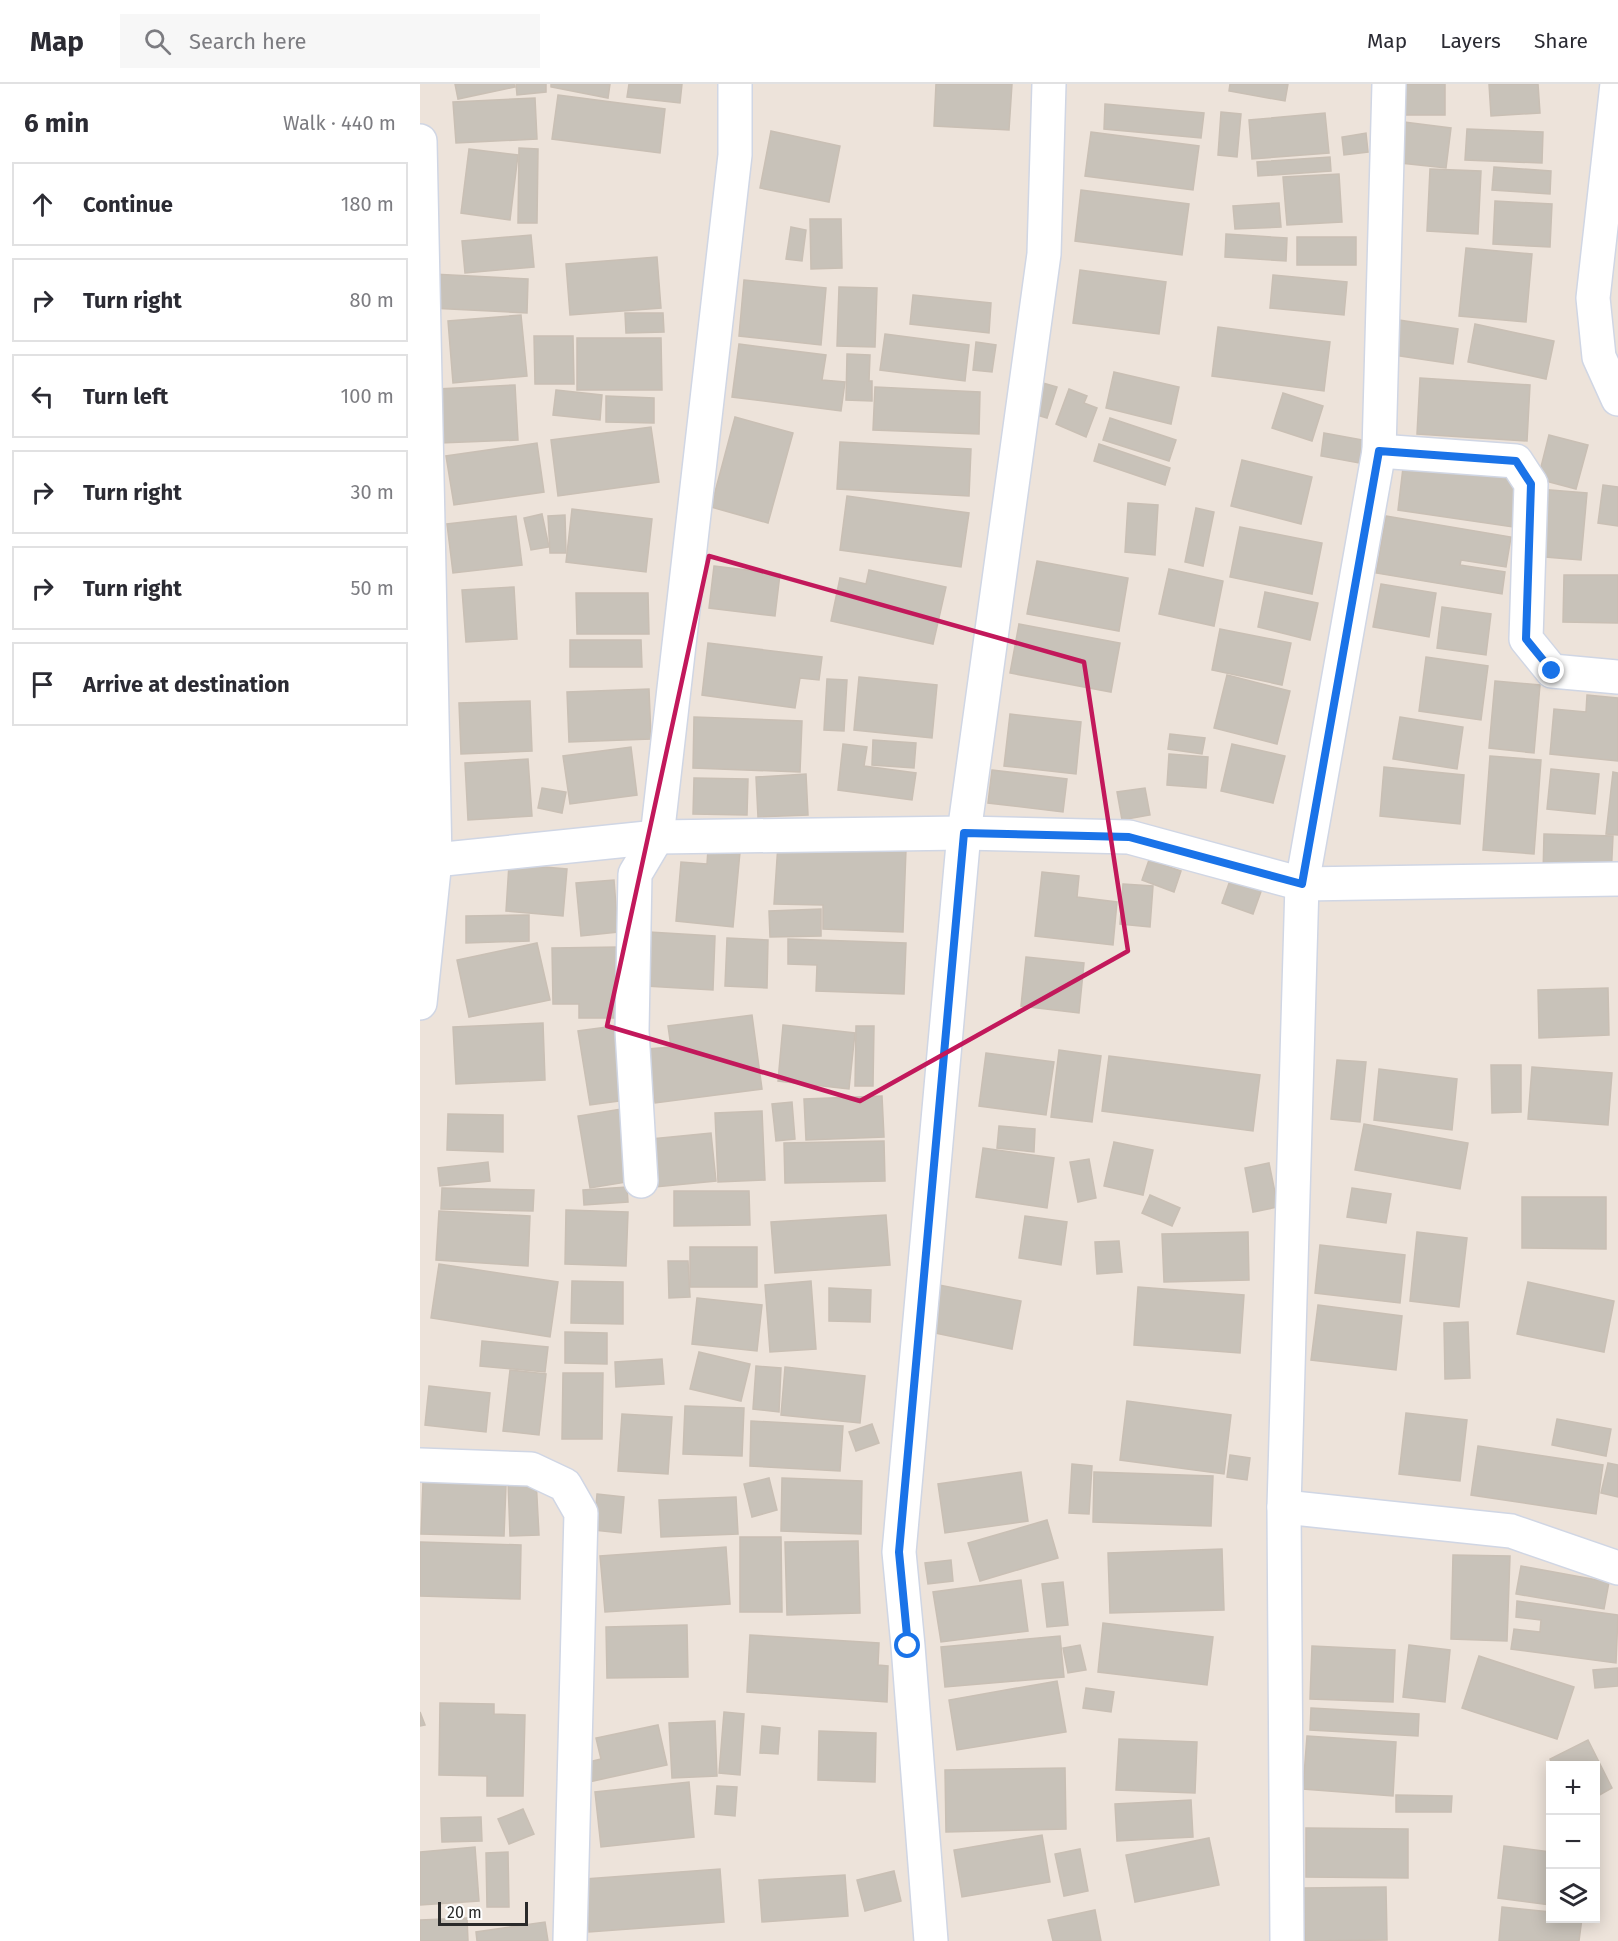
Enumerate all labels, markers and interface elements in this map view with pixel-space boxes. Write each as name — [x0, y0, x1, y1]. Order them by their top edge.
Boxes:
search box — [120, 14, 540, 68]
text: Map — [30, 25, 84, 58]
icon: search — [141, 25, 174, 58]
text: Search here — [189, 28, 307, 55]
text: Map — [1367, 28, 1407, 54]
text: Layers — [1440, 28, 1501, 54]
text: Share — [1534, 28, 1588, 54]
text: 6 min — [24, 108, 89, 139]
text: Walk · 440 m — [283, 111, 396, 135]
icon: ahead — [26, 188, 59, 221]
text: Continue — [83, 191, 173, 218]
text: 180 m — [341, 192, 394, 216]
icon: right — [26, 284, 59, 317]
text: Turn right — [83, 287, 182, 314]
text: 80 m — [349, 288, 394, 312]
icon: left — [26, 380, 59, 413]
text: Turn left — [83, 383, 168, 410]
text: 100 m — [341, 384, 394, 408]
icon: right — [26, 476, 59, 509]
text: Turn right — [83, 479, 182, 506]
text: 30 m — [350, 480, 394, 504]
icon: right — [26, 572, 59, 605]
text: Turn right — [83, 575, 182, 602]
text: 50 m — [350, 576, 394, 600]
route end — [1538, 657, 1564, 683]
icon: arrive — [26, 668, 59, 701]
text: Arrive at destination — [83, 671, 290, 698]
route start — [894, 1632, 920, 1658]
map controls — [1546, 1761, 1600, 1923]
button: + — [1546, 1761, 1600, 1815]
button: − — [1546, 1815, 1600, 1869]
button: layers — [1546, 1869, 1600, 1923]
scale bar — [438, 1899, 528, 1926]
text: 20 m — [447, 1903, 482, 1922]

